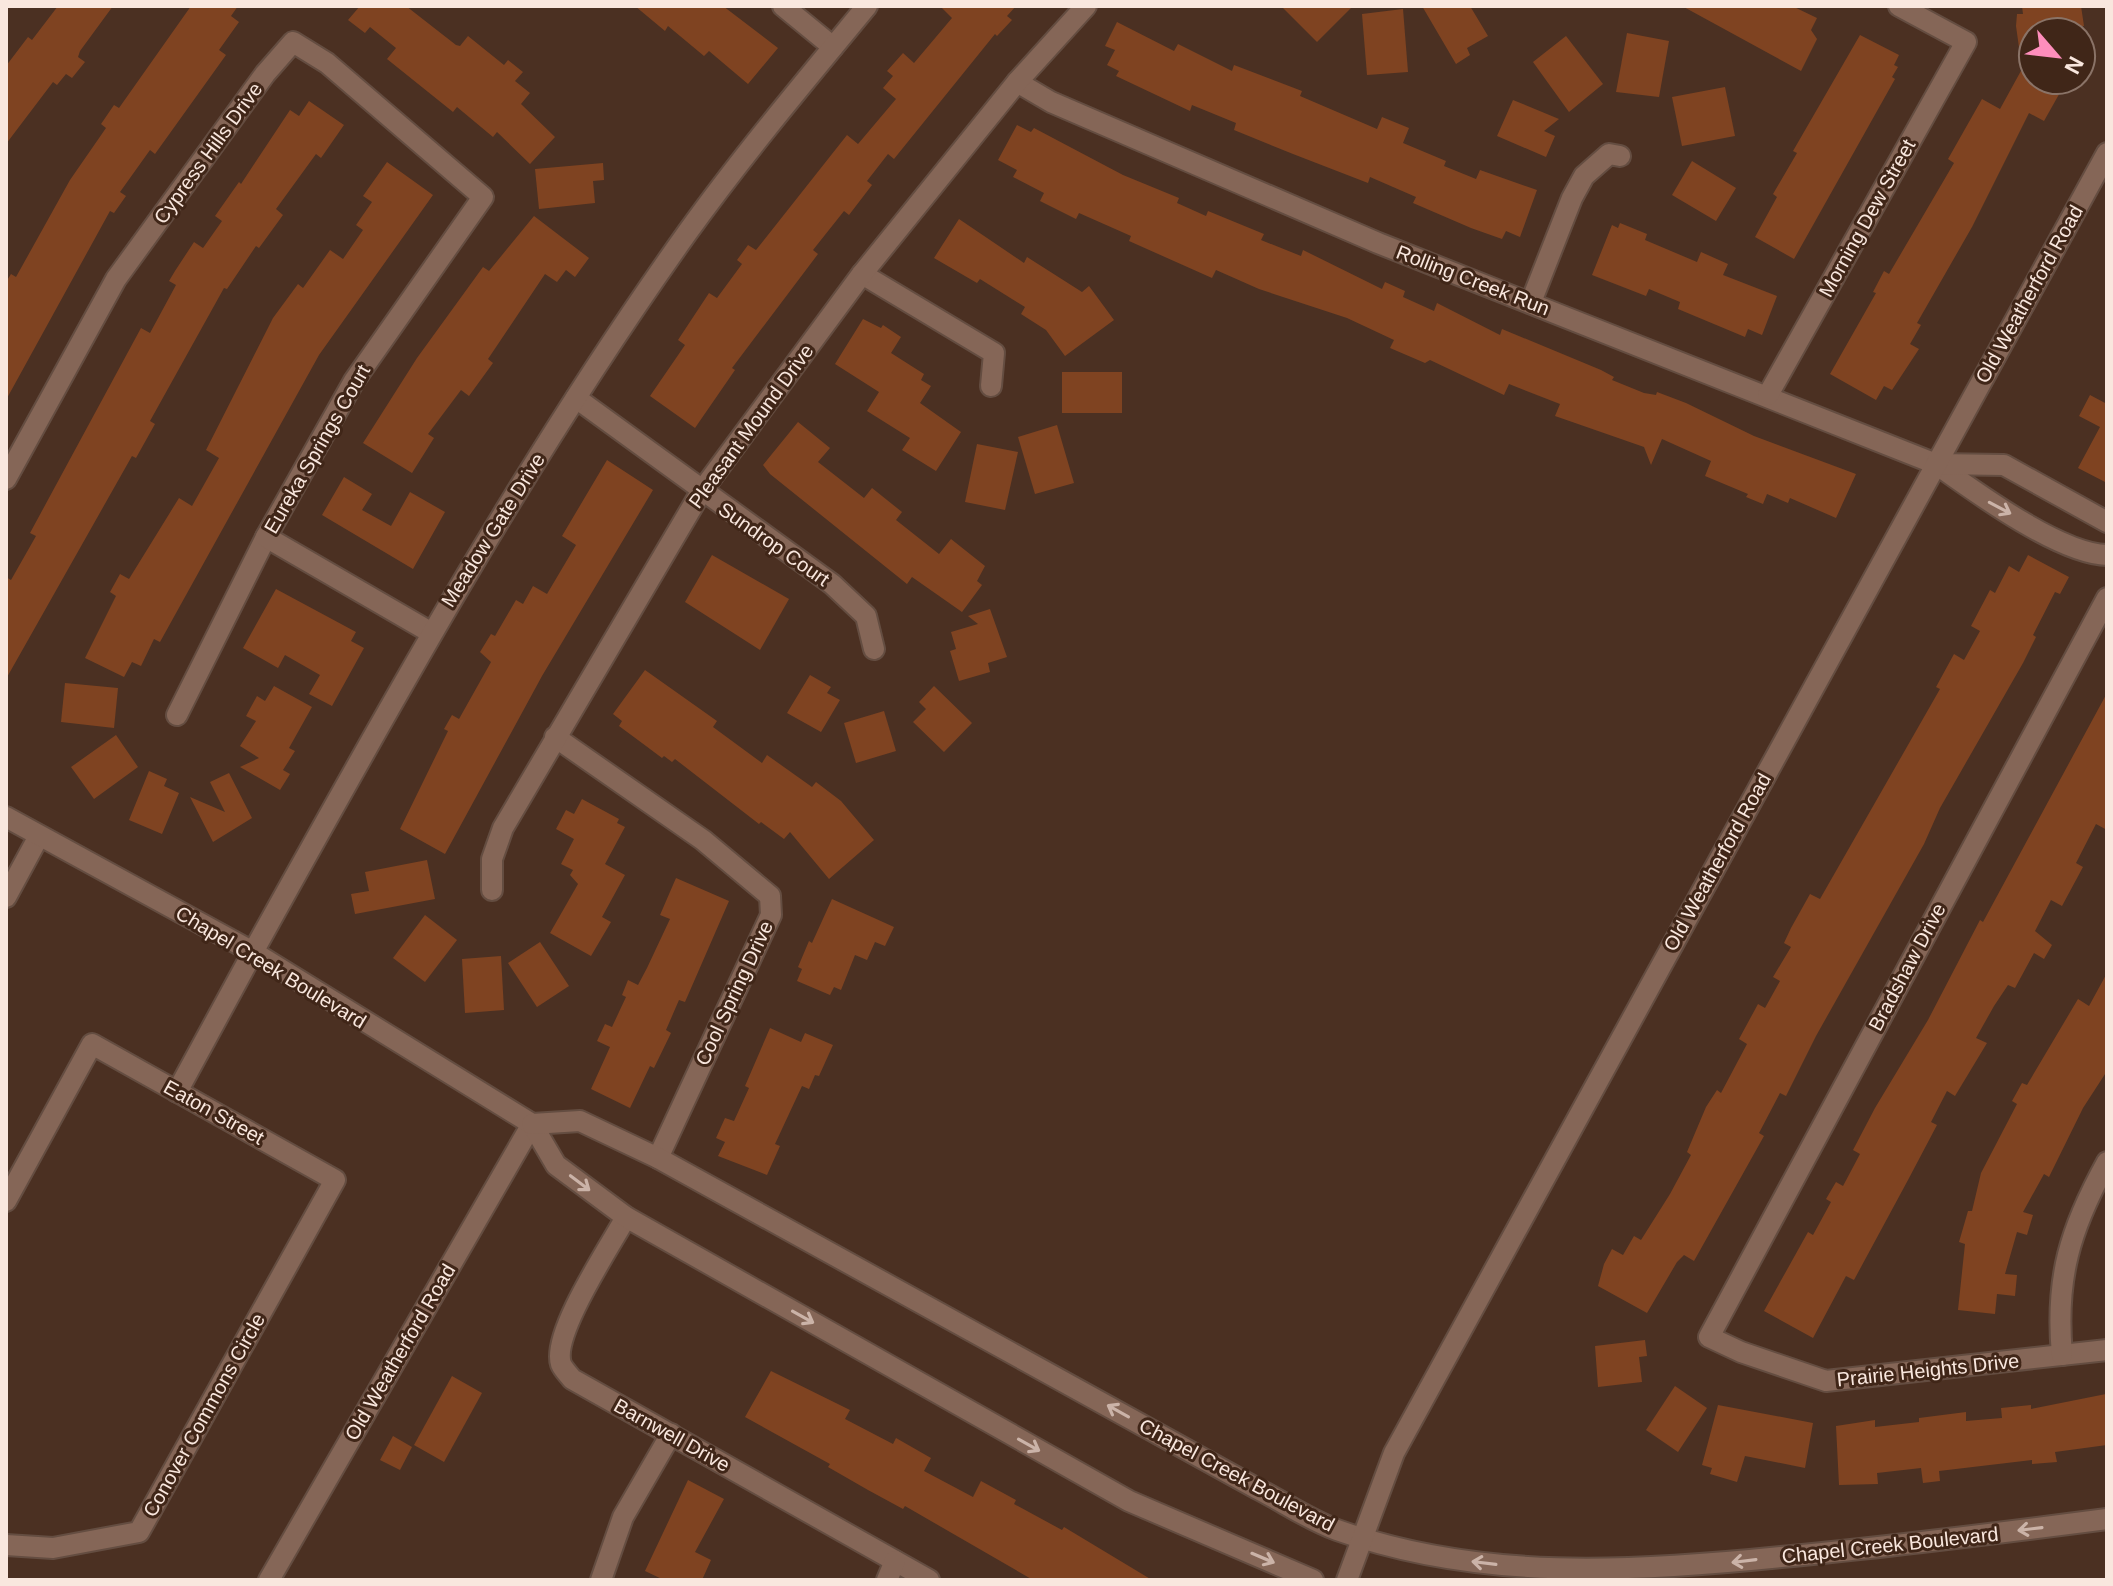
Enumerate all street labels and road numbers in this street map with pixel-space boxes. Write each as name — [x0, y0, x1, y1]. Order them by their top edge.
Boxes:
street label: Cypress Hills Drive — [149, 78, 267, 228]
street label: Morning Dew Street — [1815, 135, 1920, 301]
street label: Old Weatherford Road — [1971, 201, 2087, 387]
street label: Rolling Creek Run — [1393, 241, 1553, 319]
street label: Pleasant Mound Drive — [684, 340, 818, 512]
street label: Eureka Springs Court — [260, 360, 375, 537]
street label: Meadow Gate Drive — [437, 449, 549, 611]
street label: Sundrop Court — [714, 498, 834, 591]
street label: Old Weatherford Road — [1659, 769, 1775, 955]
street label: Bradshaw Drive — [1864, 900, 1950, 1034]
street label: Chapel Creek Boulevard — [172, 901, 370, 1033]
street label: Cool Spring Drive — [691, 917, 777, 1069]
street label: Eaton Street — [160, 1075, 268, 1149]
street label: Old Weatherford Road — [341, 1260, 459, 1444]
street label: Conover Commons Circle — [139, 1310, 269, 1520]
street label: Prairie Heights Drive — [1836, 1349, 2020, 1391]
street label: Barnwell Drive — [610, 1394, 734, 1476]
street label: Chapel Creek Boulevard — [1136, 1414, 1338, 1536]
street label: Chapel Creek Boulevard — [1780, 1523, 2000, 1567]

